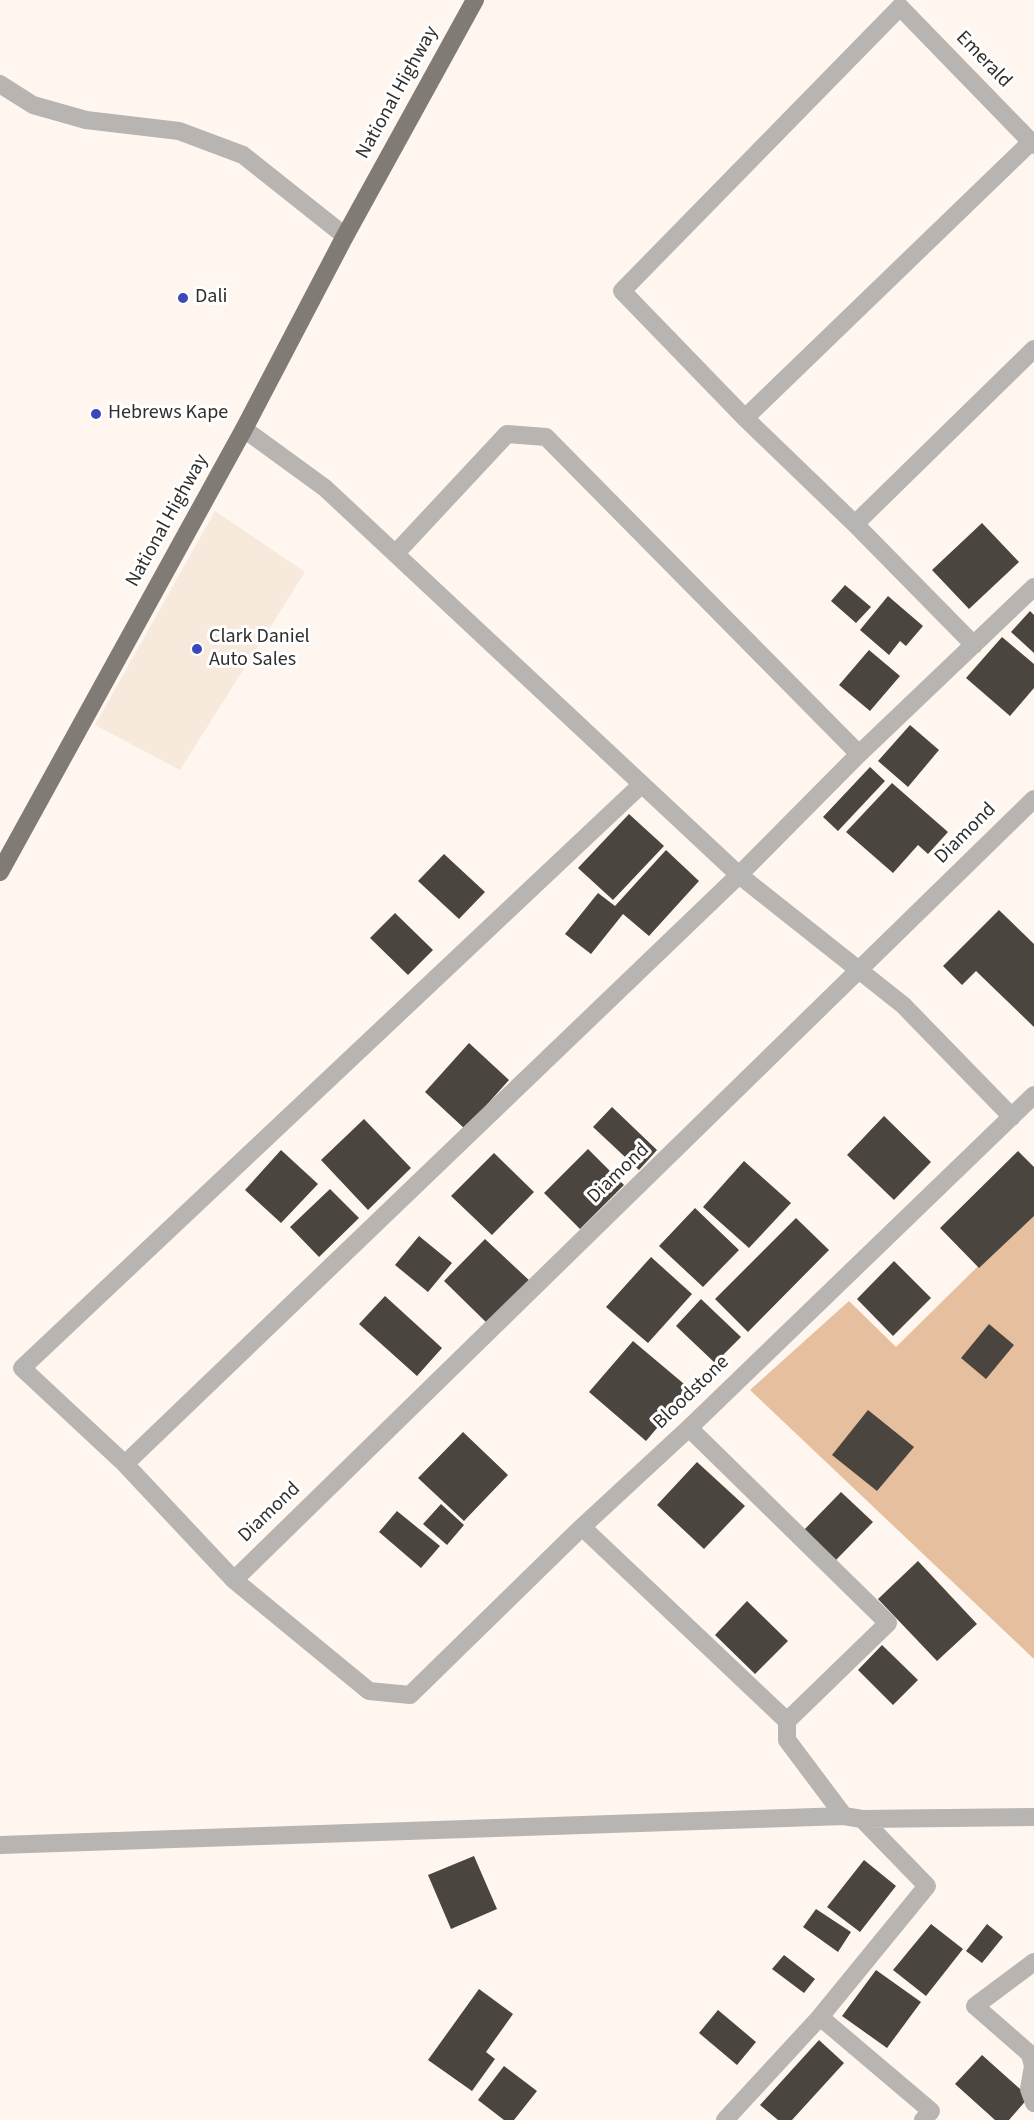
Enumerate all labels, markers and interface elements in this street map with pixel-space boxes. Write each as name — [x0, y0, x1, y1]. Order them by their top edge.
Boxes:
street label: National Highway — [352, 23, 444, 163]
street label: Emerald — [950, 27, 1016, 93]
place label: Dali — [195, 286, 227, 310]
marker: Dali — [176, 291, 190, 305]
place label: Hebrews Kape — [108, 402, 228, 426]
marker: Hebrews Kape — [89, 407, 103, 421]
street label: National Highway — [122, 451, 214, 591]
place label: Clark Daniel Auto Sales — [209, 626, 310, 673]
marker: Clark Daniel Auto Sales — [190, 642, 204, 656]
street label: Diamond — [930, 798, 1002, 870]
street label: Diamond — [583, 1139, 655, 1209]
street label: Bloodstone — [649, 1351, 735, 1435]
street label: Diamond — [234, 1478, 306, 1548]

